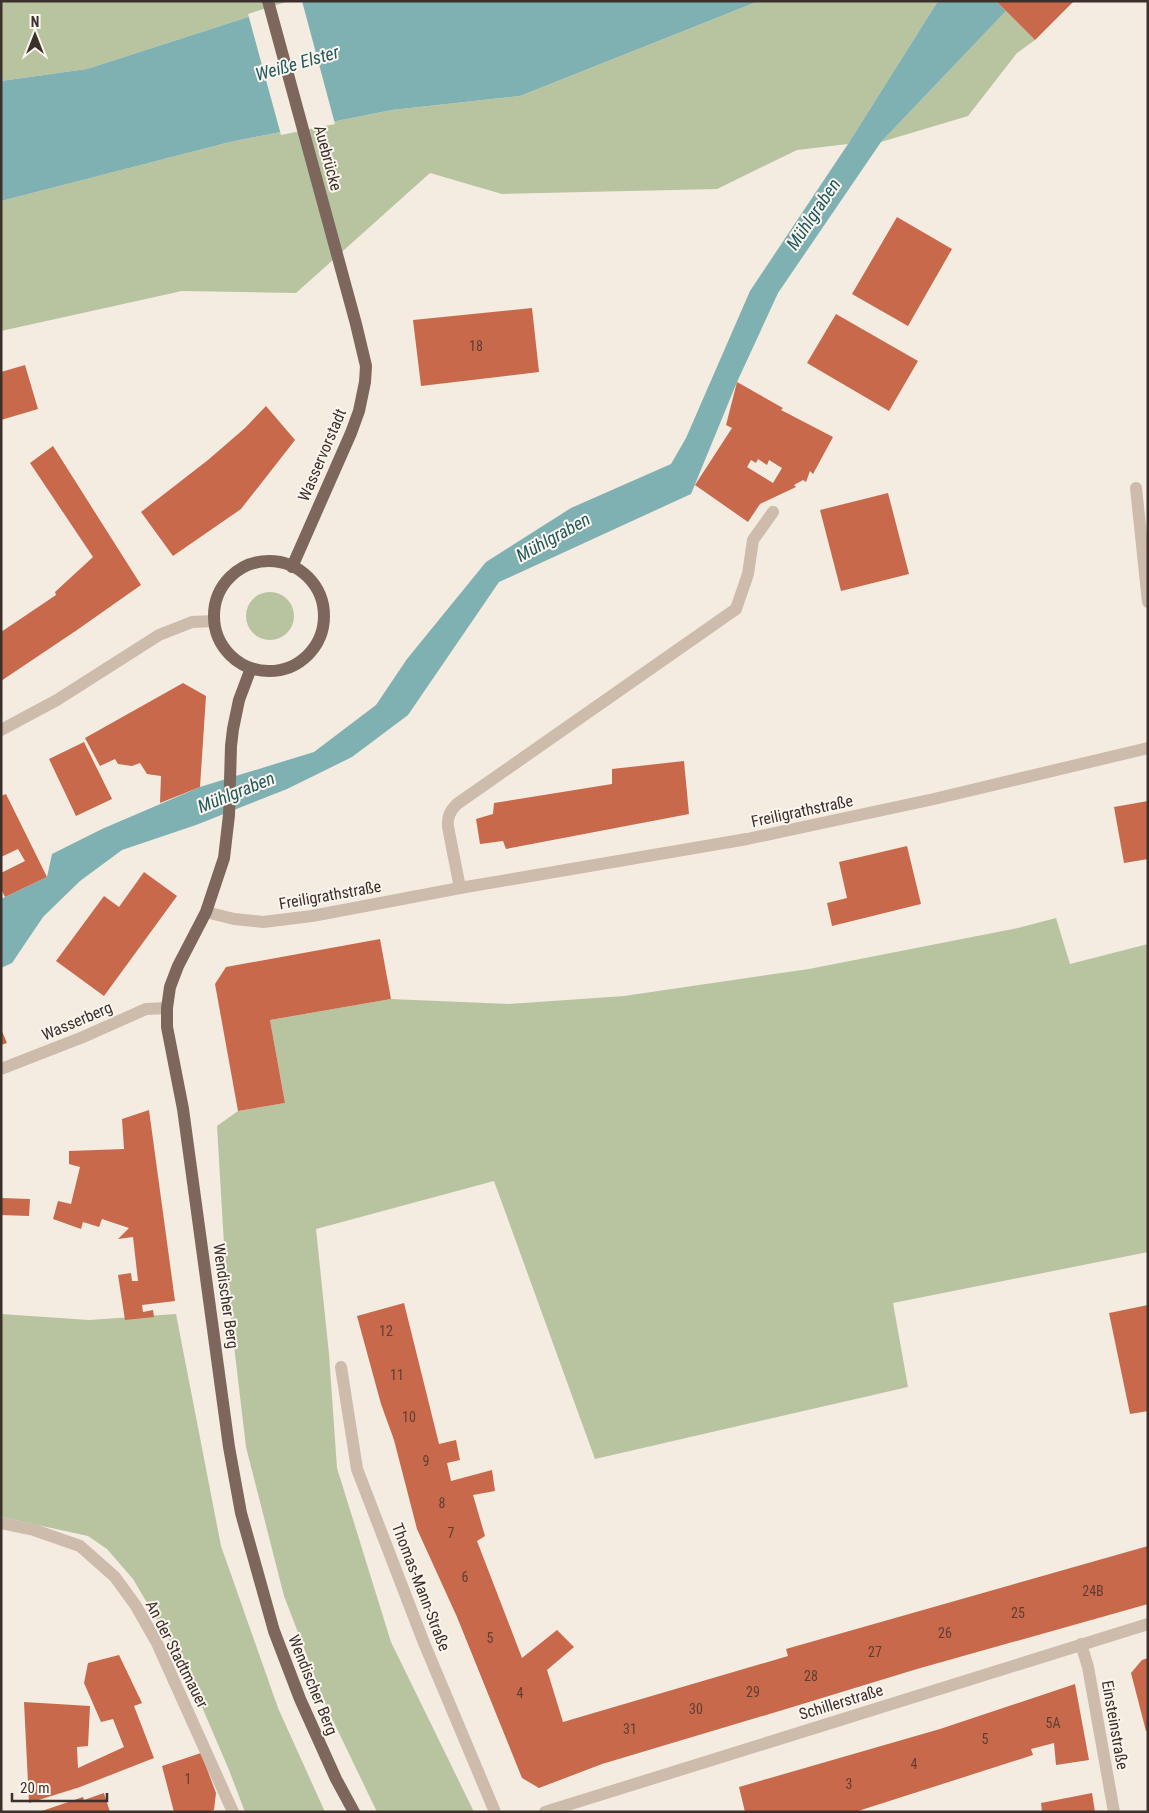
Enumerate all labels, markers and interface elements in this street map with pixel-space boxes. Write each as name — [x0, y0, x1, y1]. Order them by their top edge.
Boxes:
north arrow — [10, 10, 60, 60]
text: N — [31, 14, 39, 30]
water label: Weiße Elster — [253, 41, 342, 85]
street label: Auebrücke — [310, 123, 346, 193]
water label: Mühlgraben — [782, 174, 844, 254]
house number: 18 — [469, 338, 483, 354]
street label: Wasservorstadt — [294, 406, 350, 504]
water label: Mühlgraben — [512, 508, 594, 566]
water label: Mühlgraben — [194, 767, 278, 817]
street label: Freiligrathstraße — [749, 791, 855, 831]
street label: Freiligrathstraße — [277, 877, 383, 913]
street label: Wasserberg — [39, 998, 115, 1044]
street label: Wendischer Berg — [209, 1242, 243, 1350]
house number: 12 — [379, 1323, 393, 1339]
house number: 11 — [390, 1367, 404, 1383]
house number: 10 — [402, 1409, 416, 1425]
house number: 9 — [423, 1453, 429, 1469]
house number: 8 — [439, 1495, 446, 1511]
street label: Thomas-Mann-Straße — [388, 1520, 454, 1654]
house number: 7 — [448, 1525, 455, 1541]
house number: 6 — [462, 1569, 469, 1585]
house number: 24B — [1082, 1583, 1104, 1599]
street label: An der Stadtmauer — [142, 1597, 212, 1711]
house number: 25 — [1011, 1605, 1025, 1621]
house number: 26 — [938, 1625, 952, 1641]
house number: 5 — [487, 1630, 494, 1646]
street label: Wendischer Berg — [284, 1632, 342, 1738]
house number: 27 — [868, 1644, 882, 1660]
house number: 28 — [804, 1668, 818, 1684]
street label: Einsteinstraße — [1098, 1679, 1132, 1771]
street label: Schillerstraße — [797, 1680, 885, 1724]
house number: 29 — [746, 1684, 760, 1700]
house number: 4 — [517, 1685, 524, 1701]
house number: 30 — [689, 1701, 703, 1717]
house number: 5A — [1046, 1715, 1060, 1731]
house number: 31 — [623, 1721, 637, 1737]
house number: 5 — [982, 1731, 989, 1747]
house number: 4 — [911, 1756, 918, 1772]
scale bar — [12, 1770, 108, 1802]
house number: 1 — [185, 1771, 191, 1787]
house number: 3 — [846, 1776, 852, 1792]
text: 20 m — [20, 1779, 50, 1797]

